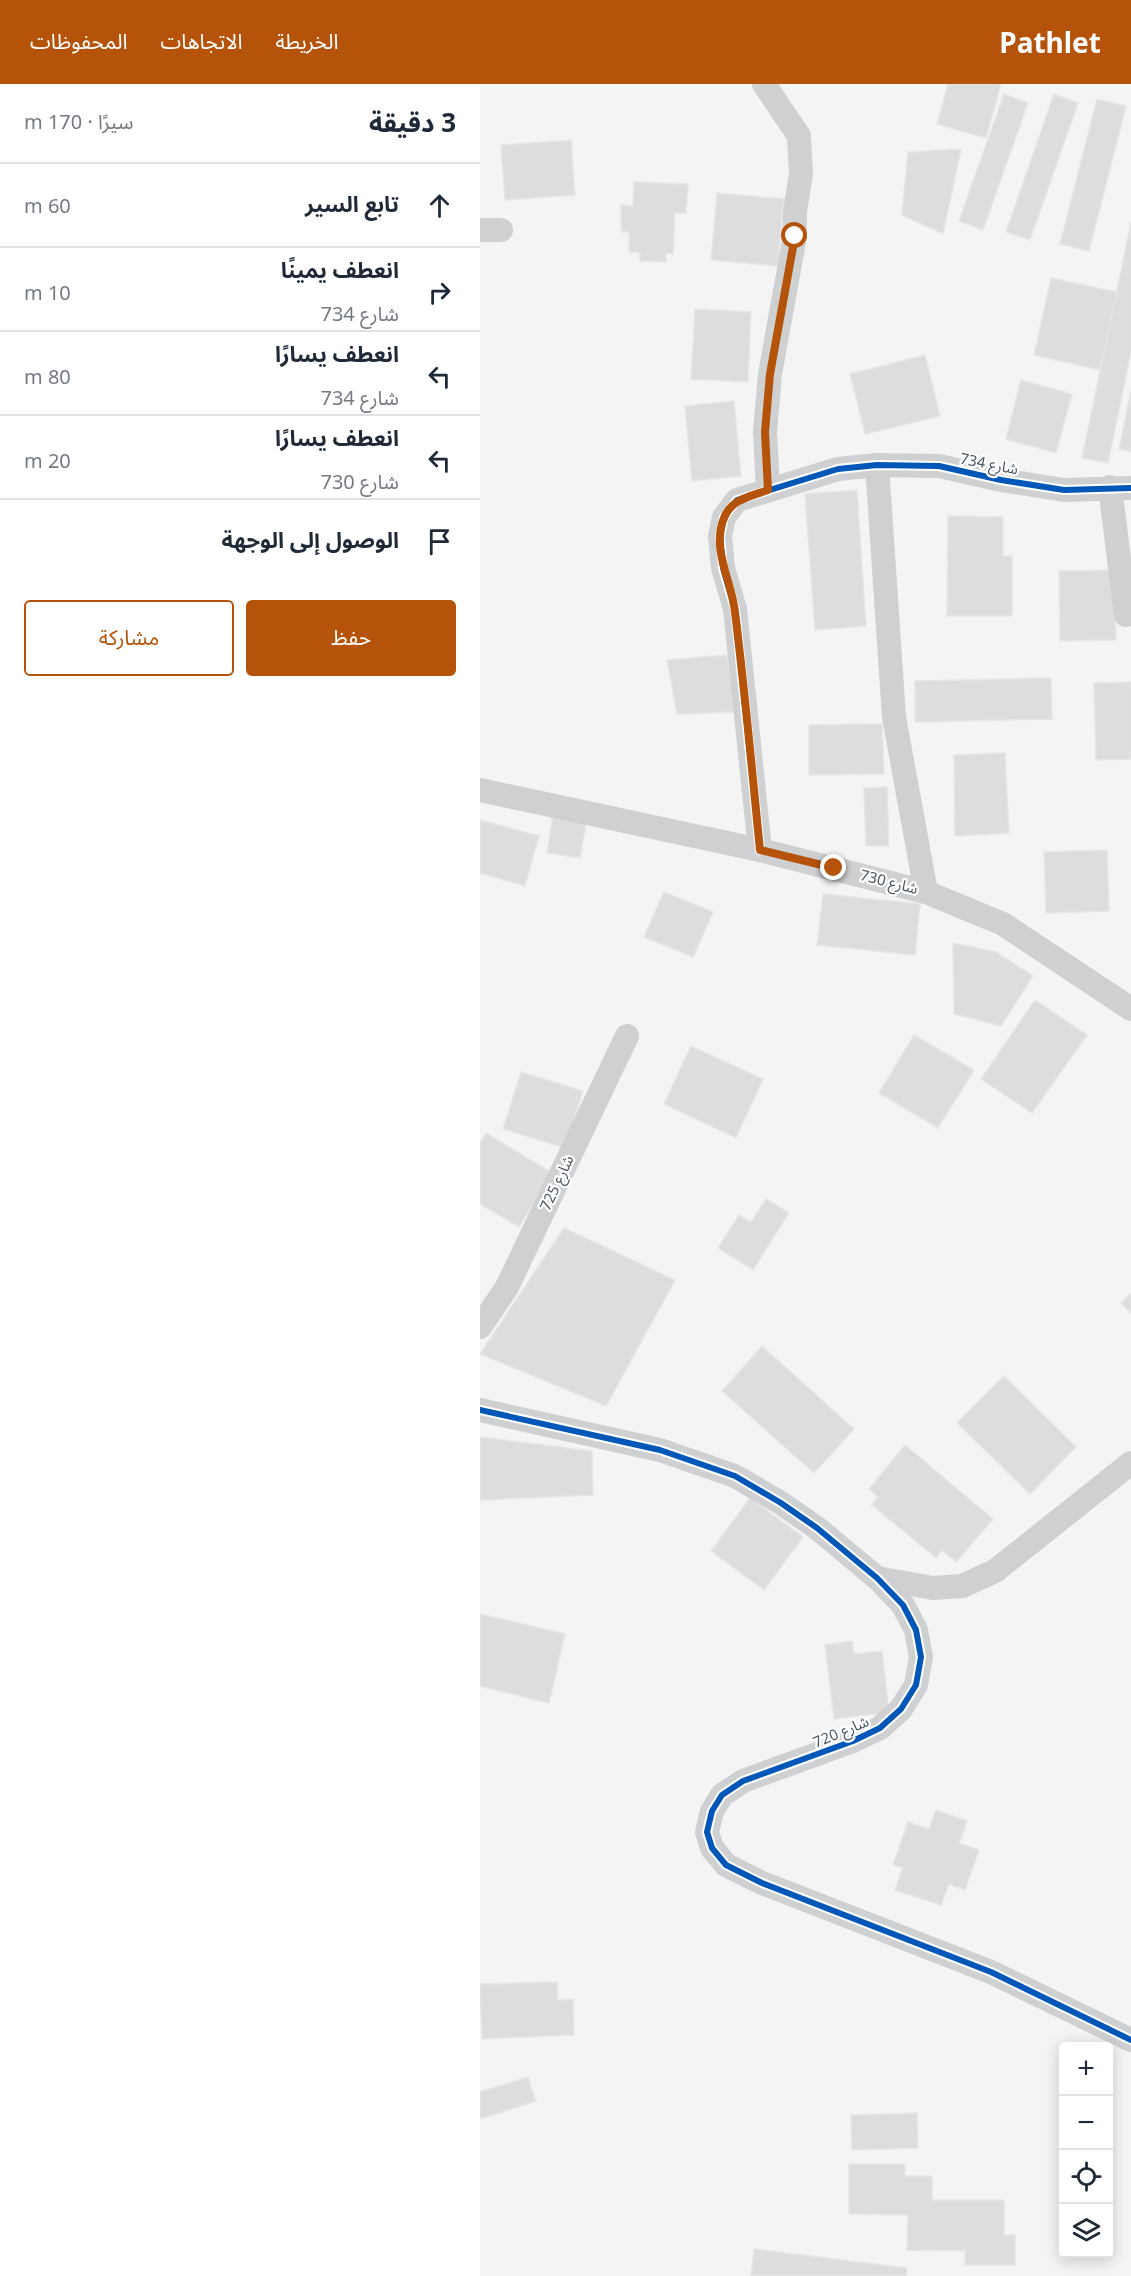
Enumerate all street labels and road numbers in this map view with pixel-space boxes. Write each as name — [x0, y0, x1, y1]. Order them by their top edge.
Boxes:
street label: شارع 734 — [958, 448, 1020, 481]
street label: شارع 730 — [858, 864, 920, 901]
street label: شارع 725 — [535, 1151, 580, 1215]
street label: شارع 720 — [810, 1710, 873, 1755]

